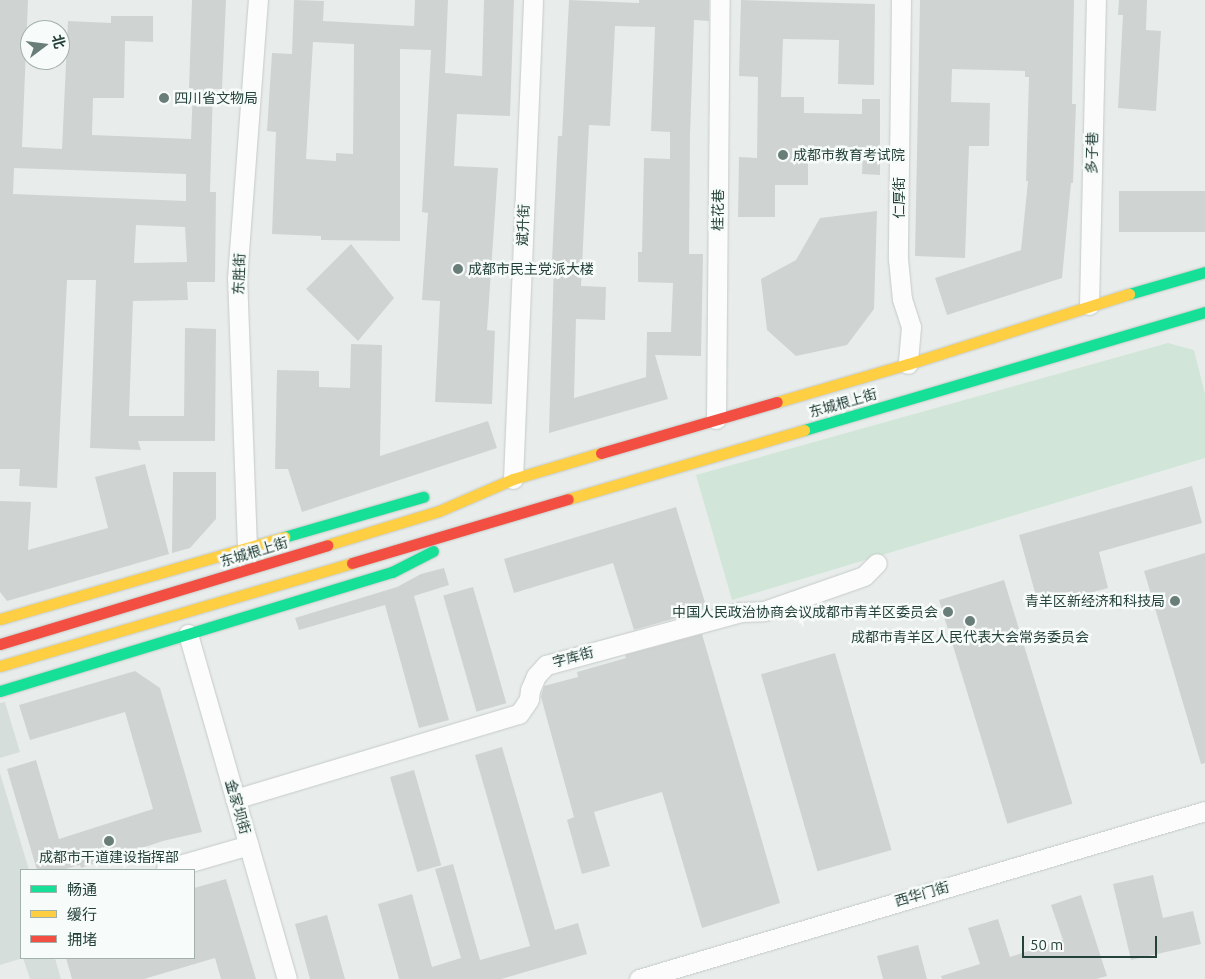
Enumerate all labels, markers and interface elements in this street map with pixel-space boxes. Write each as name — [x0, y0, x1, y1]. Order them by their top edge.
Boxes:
north arrow — [20, 20, 70, 70]
text: 北 — [49, 33, 68, 50]
place label: 四川省文物局 — [174, 90, 258, 106]
marker: 四川省文物局 — [158, 92, 170, 104]
street label: 多子巷 — [1083, 132, 1101, 174]
place label: 成都市教育考试院 — [793, 147, 905, 163]
marker: 成都市教育考试院 — [777, 149, 789, 161]
street label: 仁厚街 — [891, 177, 907, 219]
street label: 桂花巷 — [709, 189, 727, 231]
street label: 斌升街 — [514, 204, 532, 246]
street label: 东胜街 — [230, 253, 248, 295]
place label: 成都市民主党派大楼 — [468, 261, 594, 277]
marker: 成都市民主党派大楼 — [452, 263, 464, 275]
street label: 东城根上街 — [807, 385, 879, 421]
street label: 东城根上街 — [218, 534, 290, 570]
place label: 青羊区新经济和科技局 — [1025, 593, 1165, 609]
marker: 青羊区新经济和科技局 — [1169, 595, 1181, 607]
place label: 中国人民政治协商会议成都市青羊区委员会 — [672, 604, 938, 620]
marker: 中国人民政治协商会议成都市青羊区委员会 — [942, 606, 954, 618]
marker: 成都市青羊区人民代表大会常务委员会 — [964, 615, 976, 627]
place label: 成都市青羊区人民代表大会常务委员会 — [851, 629, 1089, 645]
street label: 字库街 — [551, 643, 595, 671]
street label: 金家坝街 — [222, 778, 254, 836]
marker: 成都市干道建设指挥部 — [103, 835, 115, 847]
place label: 成都市干道建设指挥部 — [39, 849, 179, 865]
legend — [20, 869, 195, 959]
street label: 西华门街 — [893, 878, 951, 910]
text: 畅通 — [67, 881, 97, 898]
text: 缓行 — [67, 906, 97, 923]
scale bar — [1025, 926, 1160, 958]
text: 拥堵 — [67, 931, 97, 948]
text: 50 m — [1030, 936, 1063, 953]

